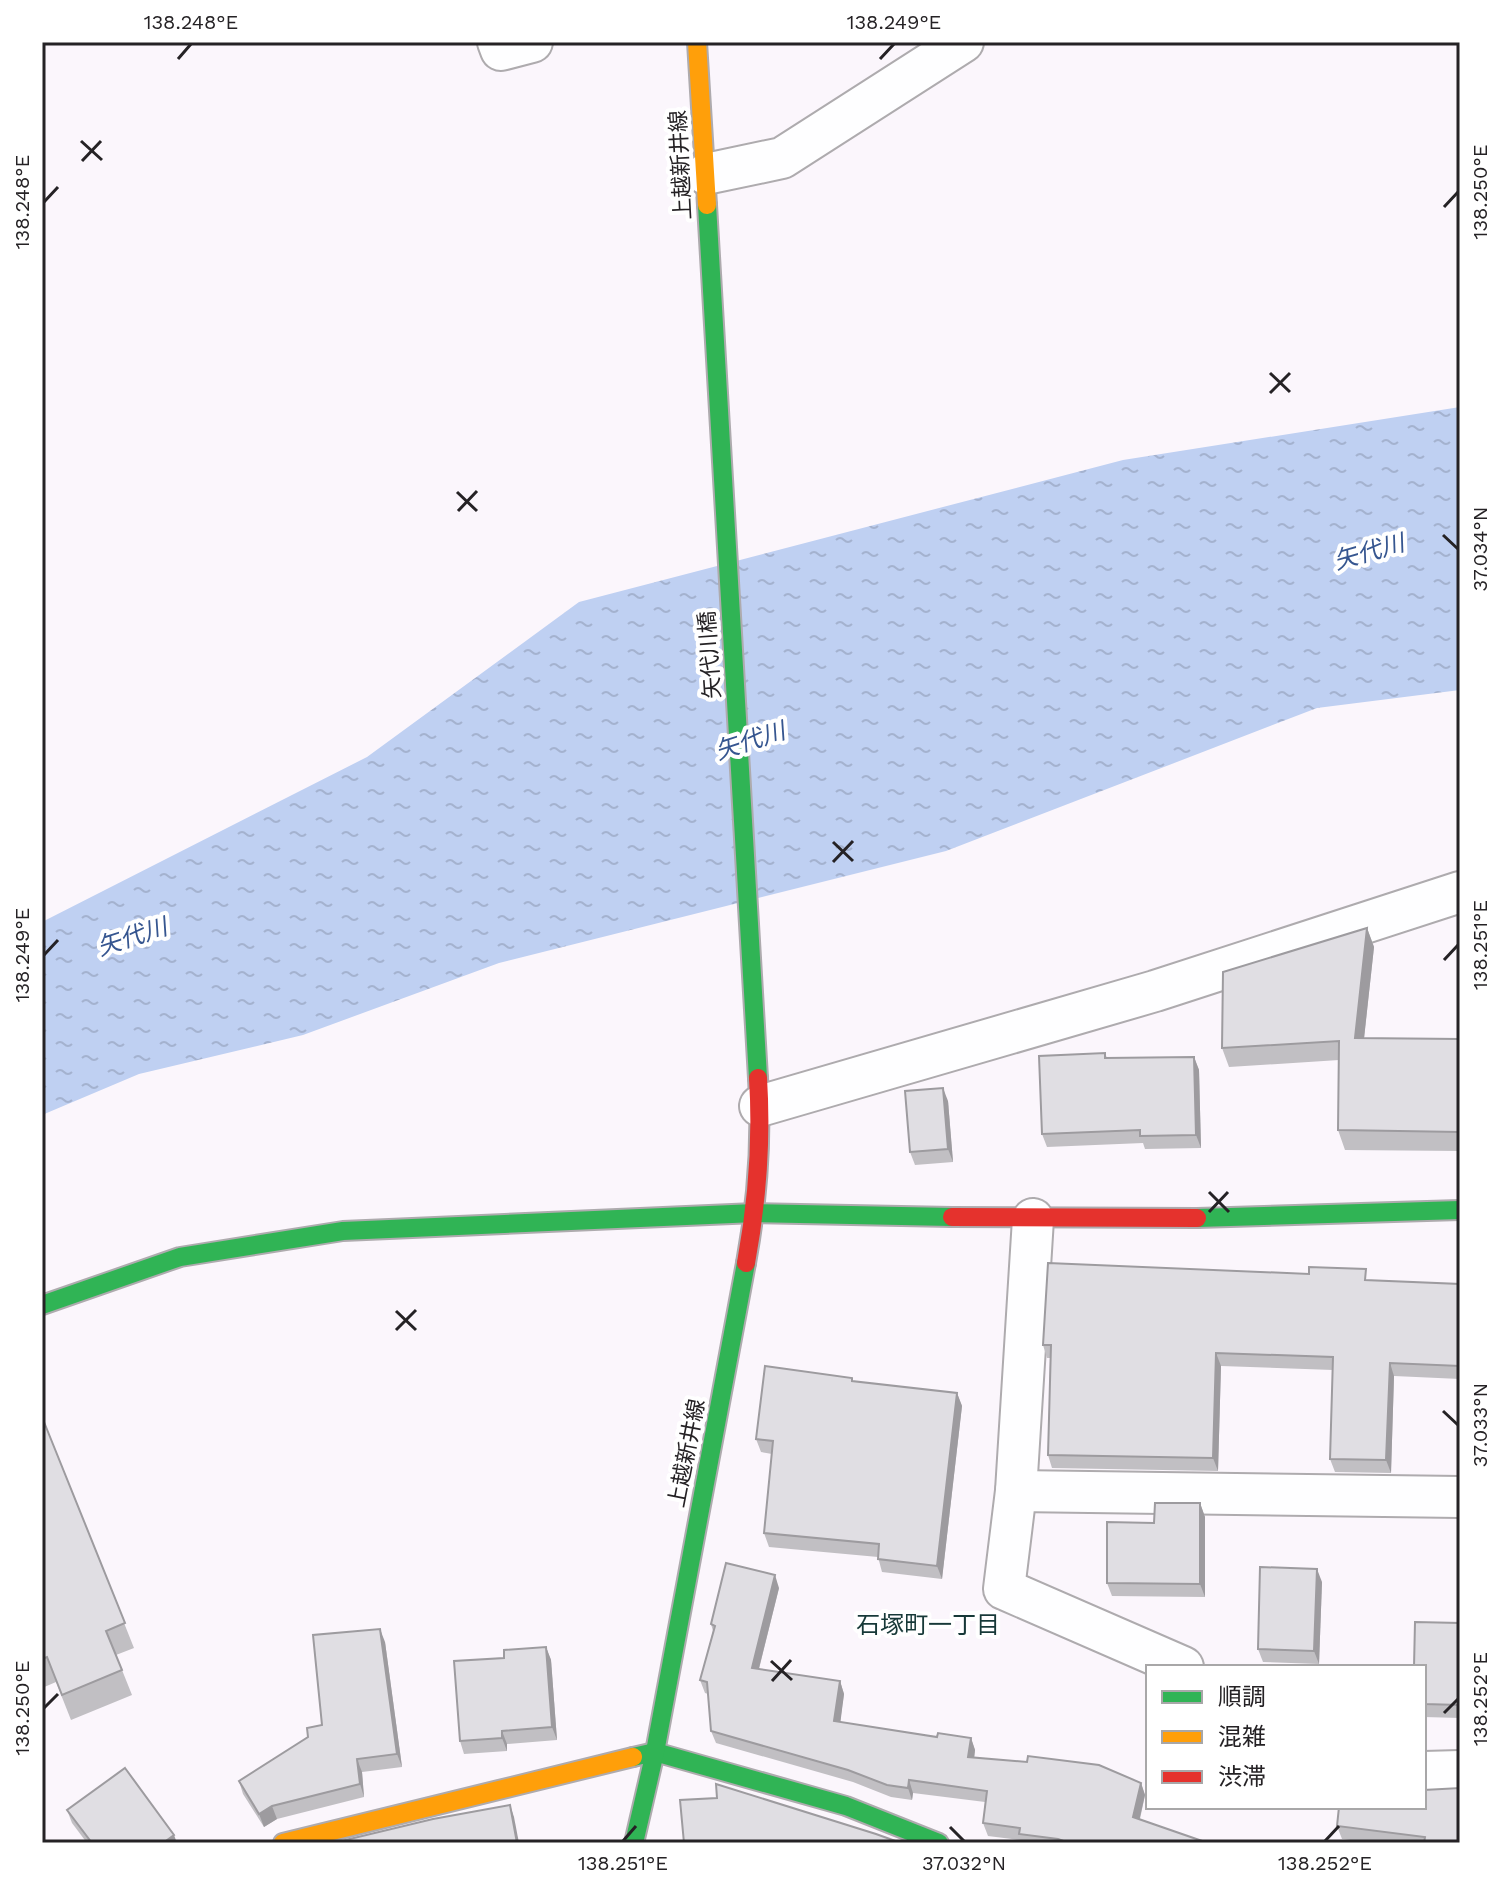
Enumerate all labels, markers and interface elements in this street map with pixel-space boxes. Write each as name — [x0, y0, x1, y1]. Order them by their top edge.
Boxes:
text: 138.248°E — [144, 10, 238, 34]
text: 138.249°E — [847, 10, 941, 34]
street label: 上越新井線 — [665, 109, 696, 221]
text: 138.250°E — [1468, 145, 1492, 239]
text: 138.248°E — [10, 155, 34, 249]
text: 37.034°N — [1468, 507, 1492, 591]
water label: 矢代川 — [1331, 528, 1410, 575]
street label: 矢代川橋 — [694, 610, 725, 700]
water label: 矢代川 — [711, 716, 791, 765]
text: 138.251°E — [1468, 900, 1492, 990]
text: 138.249°E — [10, 908, 34, 1002]
water label: 矢代川 — [93, 912, 173, 961]
text: 37.033°N — [1468, 1383, 1492, 1467]
street label: 上越新井線 — [664, 1397, 709, 1509]
district label: 石塚町一丁目 — [856, 1611, 1000, 1639]
text: 138.252°E — [1468, 1652, 1492, 1746]
text: 138.250°E — [10, 1661, 34, 1755]
legend — [1146, 1665, 1426, 1809]
text: 順調 — [1218, 1683, 1266, 1711]
text: 混雑 — [1218, 1723, 1266, 1751]
text: 渋滞 — [1218, 1763, 1266, 1791]
text: 138.251°E — [578, 1851, 668, 1875]
text: 37.032°N — [922, 1851, 1006, 1875]
text: 138.252°E — [1278, 1851, 1372, 1875]

